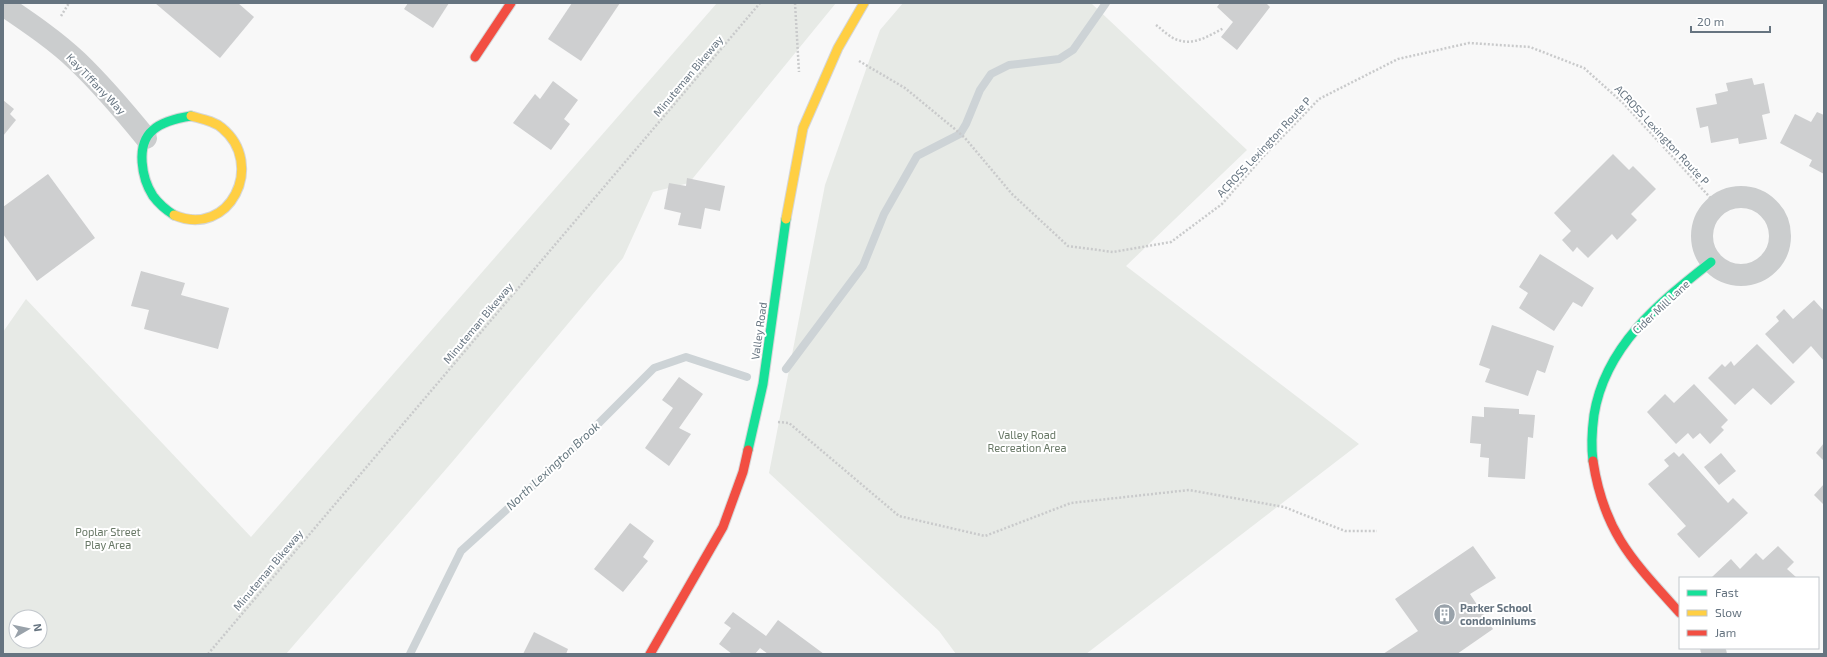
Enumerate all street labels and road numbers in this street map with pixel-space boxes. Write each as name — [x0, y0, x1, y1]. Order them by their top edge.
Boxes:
street label: Minuteman Bikeway — [650, 33, 725, 119]
street label: Kay Tiffany Way — [64, 50, 129, 117]
street label: ACROSS Lexington Route P — [1613, 82, 1712, 187]
street label: ACROSS Lexington Route P — [1214, 94, 1313, 199]
street label: Cider Mill Lane — [1630, 277, 1692, 336]
street label: Minuteman Bikeway — [440, 280, 515, 366]
street label: Valley Road — [748, 301, 769, 361]
street label: Minuteman Bikeway — [230, 527, 305, 613]

